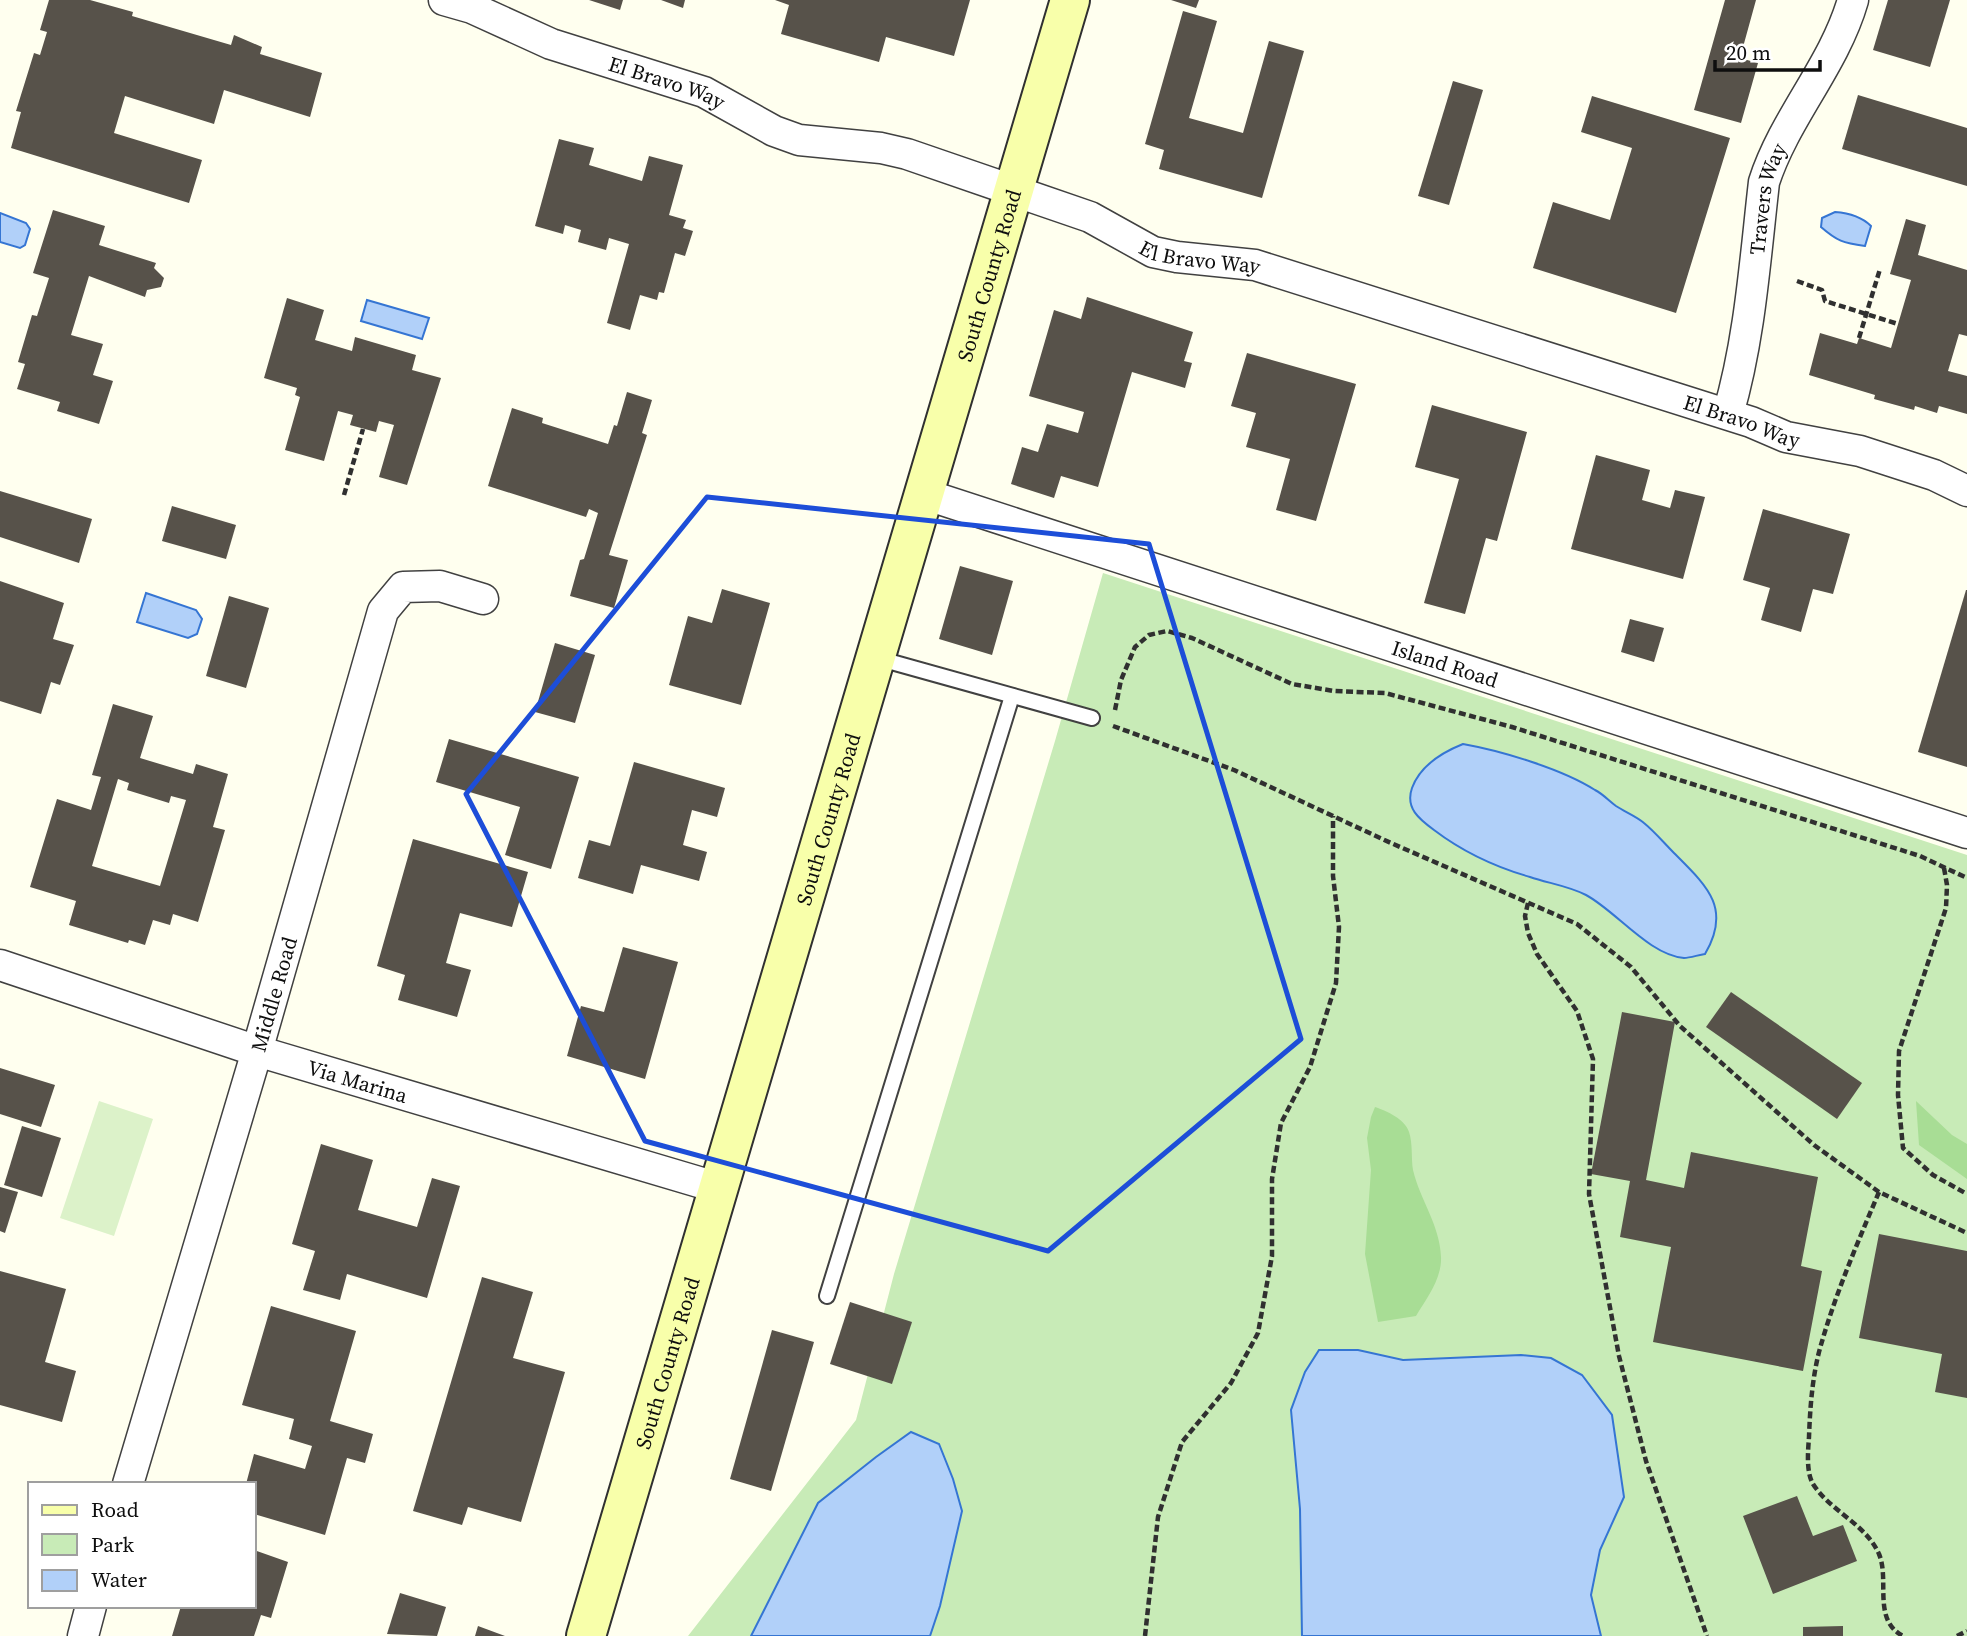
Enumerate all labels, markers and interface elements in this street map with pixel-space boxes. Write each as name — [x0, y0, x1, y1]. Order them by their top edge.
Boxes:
scale bar — [1715, 28, 1820, 72]
text: 20 m — [1726, 38, 1771, 67]
street label: El Bravo Way — [605, 48, 731, 116]
street label: Travers Way — [1742, 138, 1793, 256]
street label: South County Road — [949, 186, 1028, 365]
street label: El Bravo Way — [1134, 233, 1265, 281]
street label: El Bravo Way — [1680, 387, 1803, 454]
street label: Island Road — [1388, 633, 1502, 694]
street label: South County Road — [789, 729, 867, 909]
street label: Middle Road — [243, 933, 304, 1055]
street label: Via Marina — [304, 1052, 412, 1109]
street label: South County Road — [628, 1273, 706, 1452]
legend — [28, 1482, 256, 1608]
text: Road — [91, 1495, 139, 1524]
text: Park — [91, 1530, 135, 1559]
text: Water — [91, 1565, 147, 1594]

